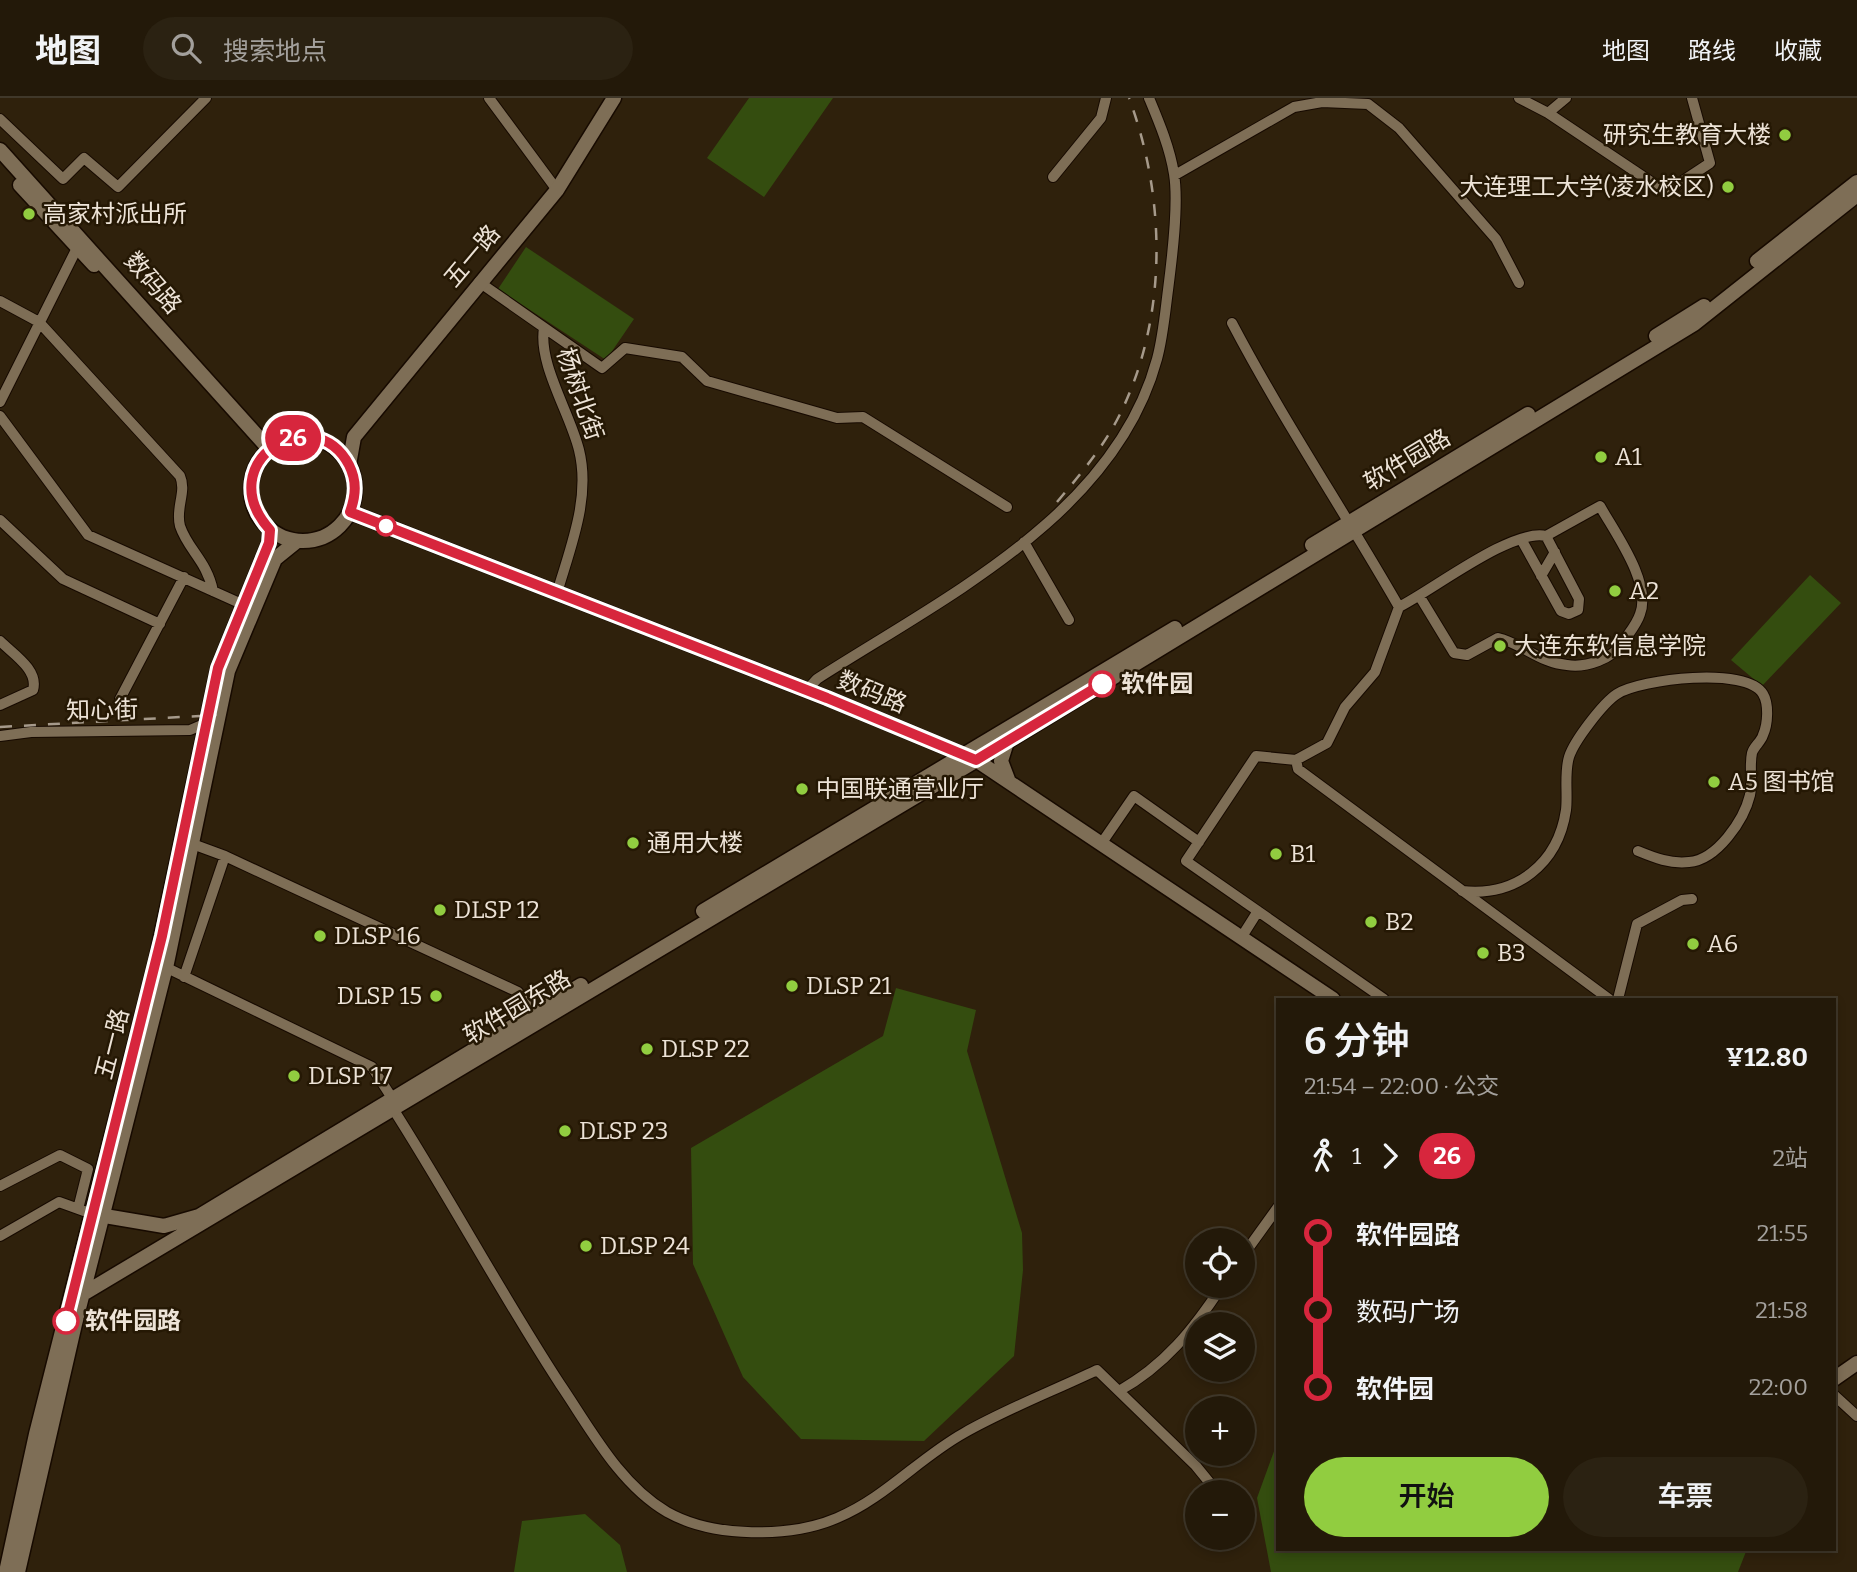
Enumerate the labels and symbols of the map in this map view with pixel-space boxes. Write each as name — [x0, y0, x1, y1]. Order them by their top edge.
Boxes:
place label: 研究生教育大楼 — [1603, 121, 1771, 149]
marker: 研究生教育大楼 — [1777, 127, 1793, 143]
place label: 大连理工大学(凌水校区) — [1459, 173, 1714, 201]
marker: 大连理工大学(凌水校区) — [1720, 179, 1736, 195]
place label: 高家村派出所 — [43, 200, 187, 228]
marker: 高家村派出所 — [21, 206, 37, 222]
street label: 五一路 — [438, 219, 506, 293]
street label: 数码路 — [119, 247, 187, 319]
street label: 杨树北街 — [551, 344, 609, 444]
line badge: 26 — [262, 415, 324, 461]
street label: 软件园路 — [1359, 423, 1455, 497]
place label: A1 — [1615, 443, 1642, 471]
marker: A1 — [1593, 449, 1609, 465]
unlabelled marker — [376, 516, 396, 536]
place label: A2 — [1629, 577, 1659, 605]
marker: A2 — [1607, 583, 1623, 599]
place label: 大连东软信息学院 — [1514, 632, 1706, 660]
marker: 大连东软信息学院 — [1492, 638, 1508, 654]
street label: 数码路 — [833, 666, 911, 718]
place label: 软件园 — [1121, 670, 1193, 698]
marker: 软件园 — [1089, 671, 1115, 697]
street label: 知心街 — [66, 695, 138, 725]
place label: A5 图书馆 — [1728, 768, 1835, 796]
marker: A5 图书馆 — [1706, 774, 1722, 790]
place label: 中国联通营业厅 — [816, 775, 984, 803]
marker: 中国联通营业厅 — [794, 781, 810, 797]
place label: 通用大楼 — [647, 829, 743, 857]
marker: 通用大楼 — [625, 835, 641, 851]
place label: B1 — [1290, 840, 1315, 868]
marker: B1 — [1268, 846, 1284, 862]
place label: DLSP 12 — [454, 896, 540, 924]
marker: DLSP 12 — [432, 902, 448, 918]
place label: B2 — [1385, 908, 1414, 936]
marker: B2 — [1363, 914, 1379, 930]
place label: DLSP 16 — [334, 922, 421, 950]
marker: DLSP 16 — [312, 928, 328, 944]
place label: A6 — [1707, 930, 1738, 958]
marker: A6 — [1685, 936, 1701, 952]
place label: B3 — [1497, 939, 1526, 967]
marker: B3 — [1475, 945, 1491, 961]
street label: 软件园东路 — [458, 964, 576, 1050]
place label: DLSP 21 — [806, 972, 892, 1000]
marker: DLSP 21 — [784, 978, 800, 994]
place label: DLSP 15 — [337, 982, 422, 1010]
marker: DLSP 15 — [428, 988, 444, 1004]
street label: 五一路 — [90, 1006, 134, 1082]
place label: DLSP 22 — [661, 1035, 750, 1063]
marker: DLSP 22 — [639, 1041, 655, 1057]
place label: DLSP 17 — [308, 1062, 392, 1090]
marker: DLSP 17 — [286, 1068, 302, 1084]
place label: DLSP 23 — [579, 1117, 668, 1145]
marker: DLSP 23 — [557, 1123, 573, 1139]
place label: DLSP 24 — [600, 1232, 690, 1260]
marker: DLSP 24 — [578, 1238, 594, 1254]
place label: 软件园路 — [85, 1307, 181, 1335]
marker: 软件园路 — [53, 1308, 79, 1334]

